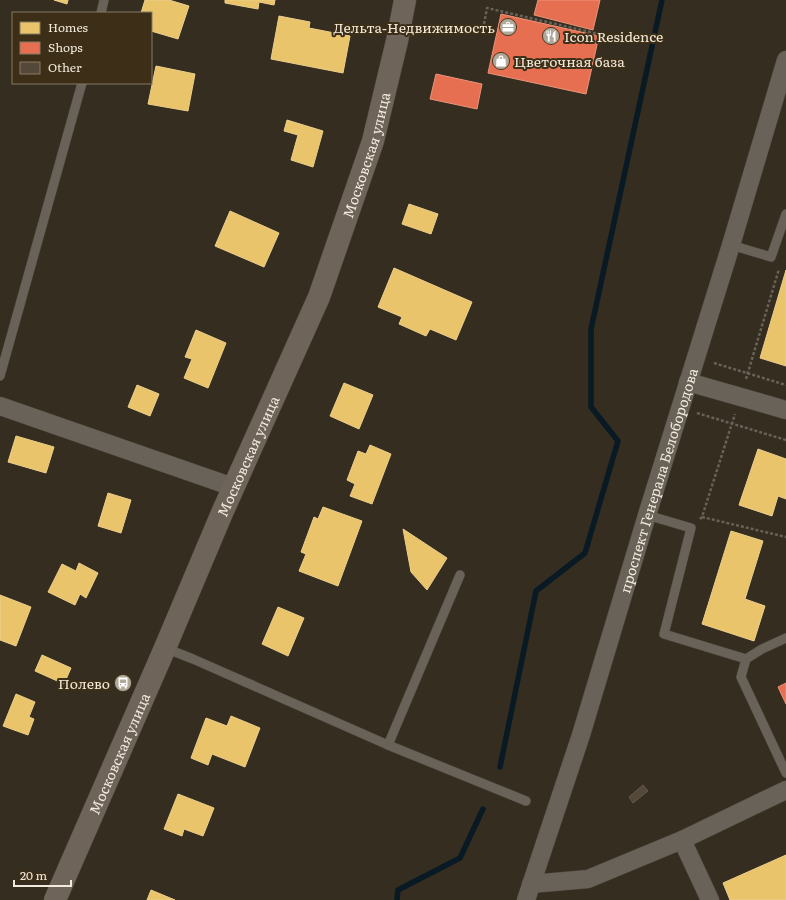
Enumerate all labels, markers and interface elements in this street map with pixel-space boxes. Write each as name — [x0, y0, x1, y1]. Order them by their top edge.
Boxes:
legend — [12, 12, 152, 84]
place label: Дельта-Недвижимость — [334, 17, 495, 37]
office icon: Дельта-Недвижимость — [498, 17, 518, 37]
text: Homes — [48, 18, 88, 36]
restaurant icon: Icon Residence — [541, 26, 561, 46]
place label: Icon Residence — [564, 26, 663, 46]
text: Shops — [48, 38, 83, 56]
shop icon: Цветочная база — [491, 51, 511, 71]
place label: Цветочная база — [514, 51, 625, 71]
text: Other — [48, 58, 82, 76]
street label: Московская улица — [337, 90, 395, 221]
street label: проспект Генерала Белобородова — [614, 365, 702, 595]
street label: Московская улица — [212, 392, 284, 520]
place label: Полево — [58, 673, 110, 693]
bus stop icon: Полево — [113, 673, 133, 693]
street label: Московская улица — [84, 689, 155, 817]
scale bar — [14, 862, 71, 888]
text: 20 m — [20, 866, 47, 884]

